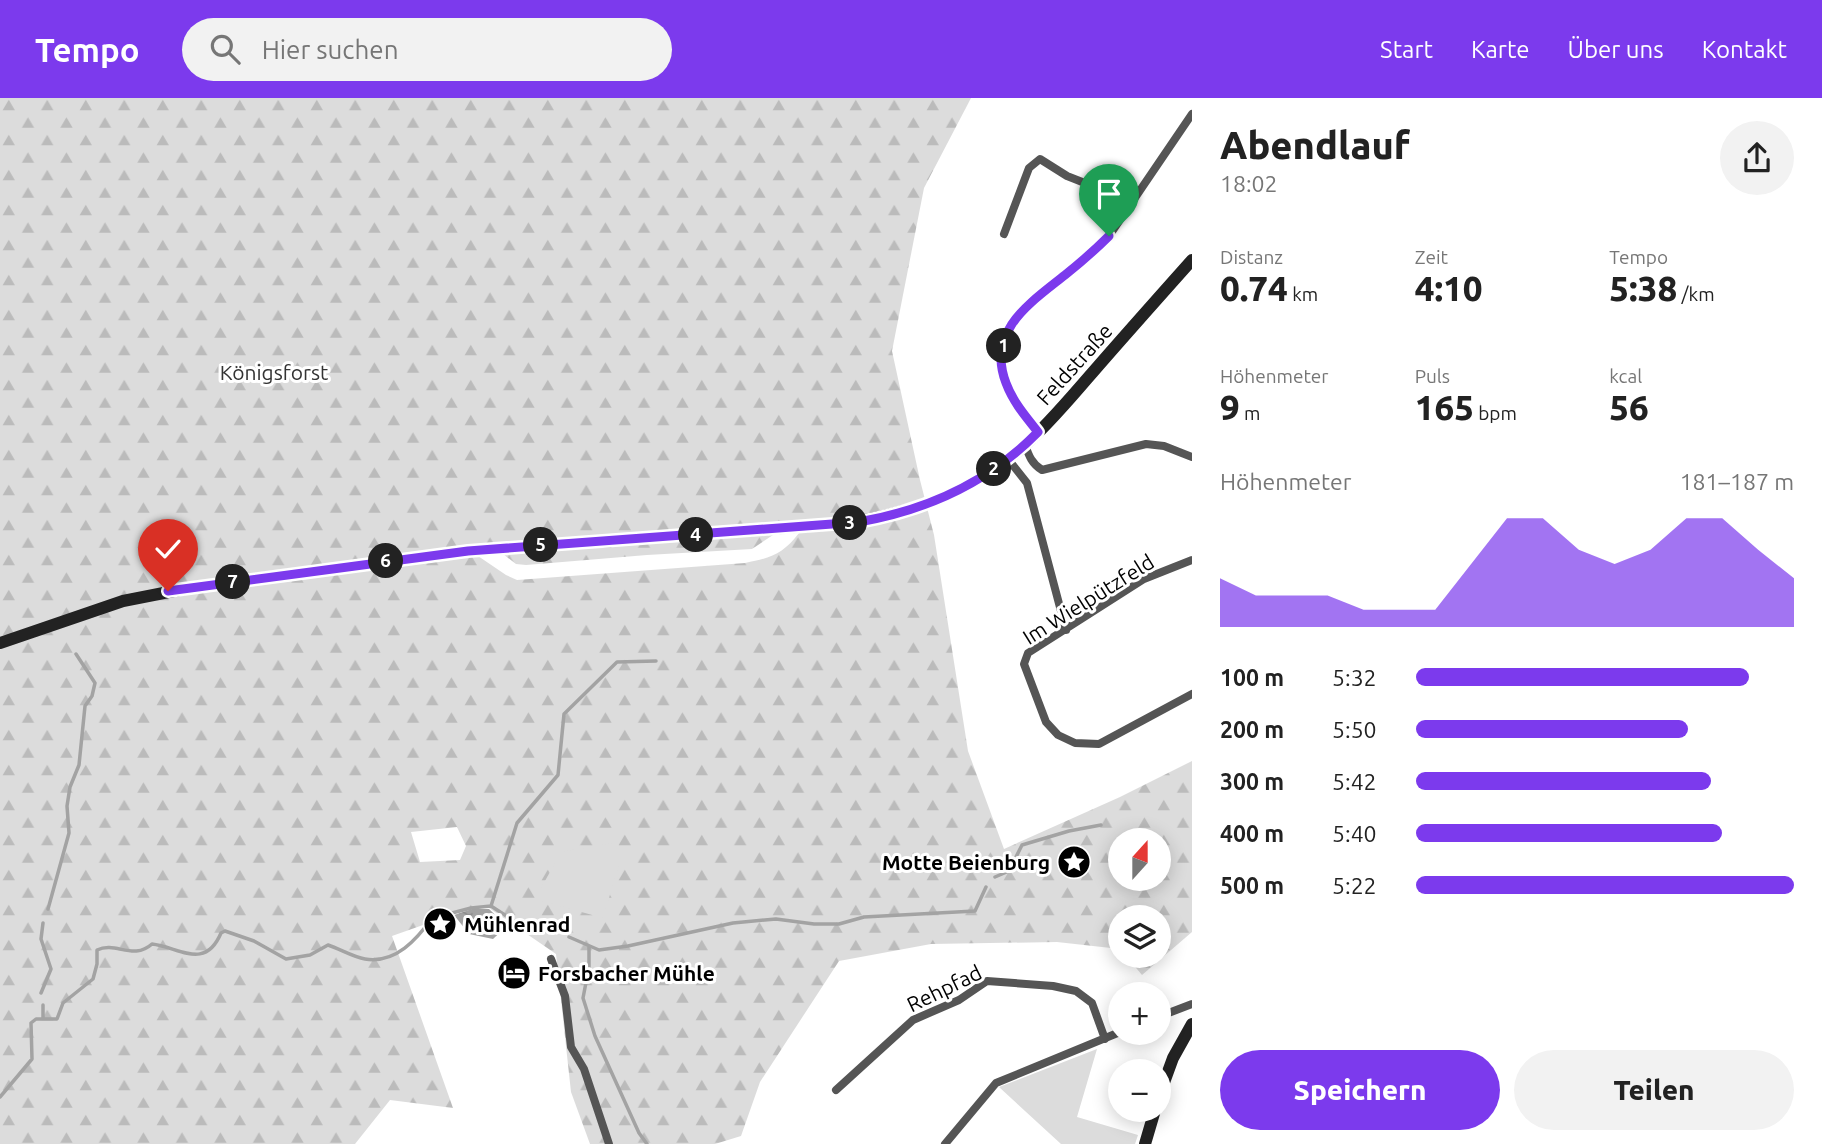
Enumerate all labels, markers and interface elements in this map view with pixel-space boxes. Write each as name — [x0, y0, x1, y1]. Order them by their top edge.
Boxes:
search box — [182, 18, 672, 81]
icon: search — [206, 30, 244, 68]
text: Tempo — [35, 31, 140, 68]
text: Hier suchen — [262, 35, 399, 64]
text: Start — [1380, 36, 1433, 63]
text: Karte — [1471, 36, 1530, 63]
text: Über uns — [1568, 36, 1664, 63]
text: Kontakt — [1702, 36, 1787, 63]
button: share — [1720, 121, 1794, 195]
text: Abendlauf — [1220, 124, 1410, 166]
pin — [1079, 164, 1139, 236]
text: 18:02 — [1220, 171, 1278, 196]
icon: arrive — [1090, 175, 1128, 213]
text: Distanz — [1220, 246, 1283, 268]
text: Zeit — [1415, 246, 1448, 268]
text: Tempo — [1609, 246, 1668, 268]
text: 0.74 — [1220, 268, 1288, 308]
text: 4:10 — [1415, 268, 1483, 308]
text: 5:38 — [1609, 268, 1677, 308]
text: km — [1288, 283, 1318, 305]
text: /km — [1677, 283, 1715, 305]
street label: Feldstraße — [1031, 319, 1117, 409]
pin: 1 — [986, 328, 1021, 364]
text: 1 — [998, 334, 1009, 356]
park label: Königsforst — [220, 360, 328, 384]
text: Höhenmeter — [1220, 365, 1329, 387]
text: Puls — [1415, 365, 1450, 387]
text: kcal — [1609, 365, 1642, 387]
text: 9 — [1220, 387, 1240, 427]
text: 165 — [1415, 387, 1474, 427]
text: 56 — [1609, 387, 1649, 427]
text: m — [1240, 402, 1261, 424]
text: bpm — [1474, 402, 1517, 424]
pin: 2 — [976, 452, 1012, 486]
text: 2 — [988, 457, 999, 479]
text: Höhenmeter — [1220, 469, 1351, 494]
text: 181–187 m — [1680, 469, 1794, 494]
pin: 3 — [832, 506, 868, 540]
text: 3 — [844, 511, 855, 533]
pin: 4 — [678, 518, 714, 552]
pin — [138, 519, 198, 591]
text: 4 — [690, 523, 701, 545]
pin: 5 — [524, 528, 558, 562]
icon: check — [149, 530, 187, 568]
text: 5 — [535, 533, 546, 555]
pin: 6 — [368, 544, 404, 578]
text: 6 — [380, 549, 391, 571]
street label: Im Wielpützfeld — [1018, 549, 1158, 649]
pin: 7 — [216, 564, 250, 600]
text: 7 — [227, 570, 238, 592]
text: 100 m — [1220, 665, 1284, 690]
text: 5:32 — [1332, 665, 1377, 690]
text: 200 m — [1220, 717, 1284, 742]
text: 5:50 — [1332, 717, 1377, 742]
text: 300 m — [1220, 769, 1284, 794]
text: 5:42 — [1332, 769, 1377, 794]
text: 400 m — [1220, 821, 1284, 846]
text: 5:40 — [1332, 821, 1377, 846]
north arrow — [1108, 828, 1171, 891]
map controls — [1108, 828, 1171, 1122]
place icon: Motte Beienburg — [1055, 843, 1093, 881]
place label: Motte Beienburg — [882, 850, 1050, 874]
text: 500 m — [1220, 873, 1284, 898]
text: 5:22 — [1332, 873, 1377, 898]
place icon: Mühlenrad — [421, 905, 459, 943]
button: layers — [1108, 905, 1171, 968]
place label: Mühlenrad — [464, 912, 570, 936]
hotel icon: Forsbacher Mühle — [495, 954, 533, 992]
street label: Rehpfad — [903, 960, 985, 1016]
place label: Forsbacher Mühle — [538, 961, 715, 985]
button: + — [1108, 982, 1171, 1045]
button: Speichern — [1220, 1050, 1500, 1130]
button: Teilen — [1514, 1050, 1794, 1130]
button: − — [1108, 1059, 1171, 1122]

